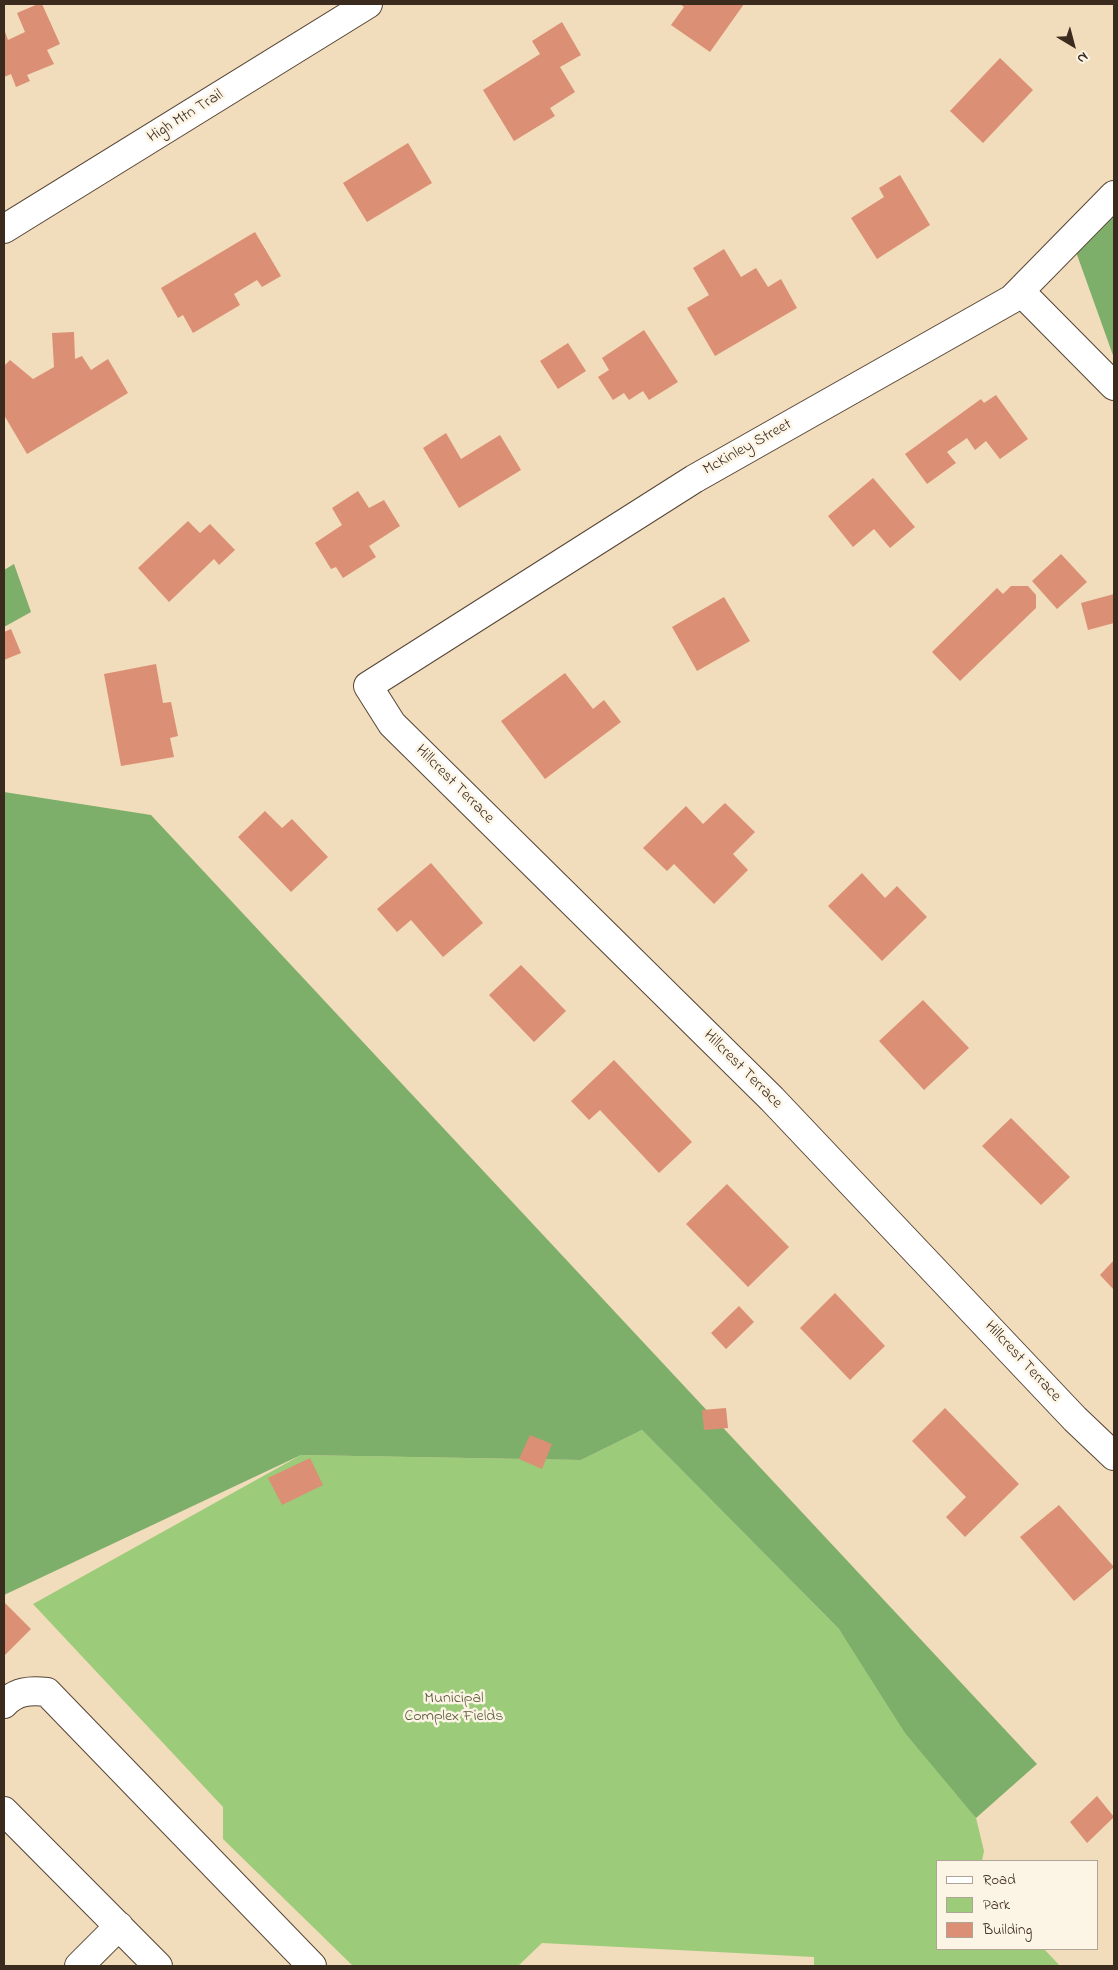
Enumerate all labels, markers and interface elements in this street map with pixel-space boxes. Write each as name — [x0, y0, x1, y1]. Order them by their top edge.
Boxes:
north arrow — [1048, 20, 1098, 70]
text: N — [1072, 46, 1092, 69]
street label: High Mtn Trail — [145, 86, 227, 148]
street label: McKinley Street — [700, 416, 796, 480]
street label: Hillcrest Terrace — [411, 742, 497, 828]
street label: Hillcrest Terrace — [699, 1027, 785, 1113]
street label: Hillcrest Terrace — [980, 1318, 1064, 1406]
park label: Municipal Complex Fields — [404, 1689, 504, 1727]
legend — [936, 1860, 1098, 1950]
text: Road — [983, 1869, 1016, 1891]
text: Park — [983, 1894, 1010, 1916]
text: Building — [983, 1919, 1032, 1941]

